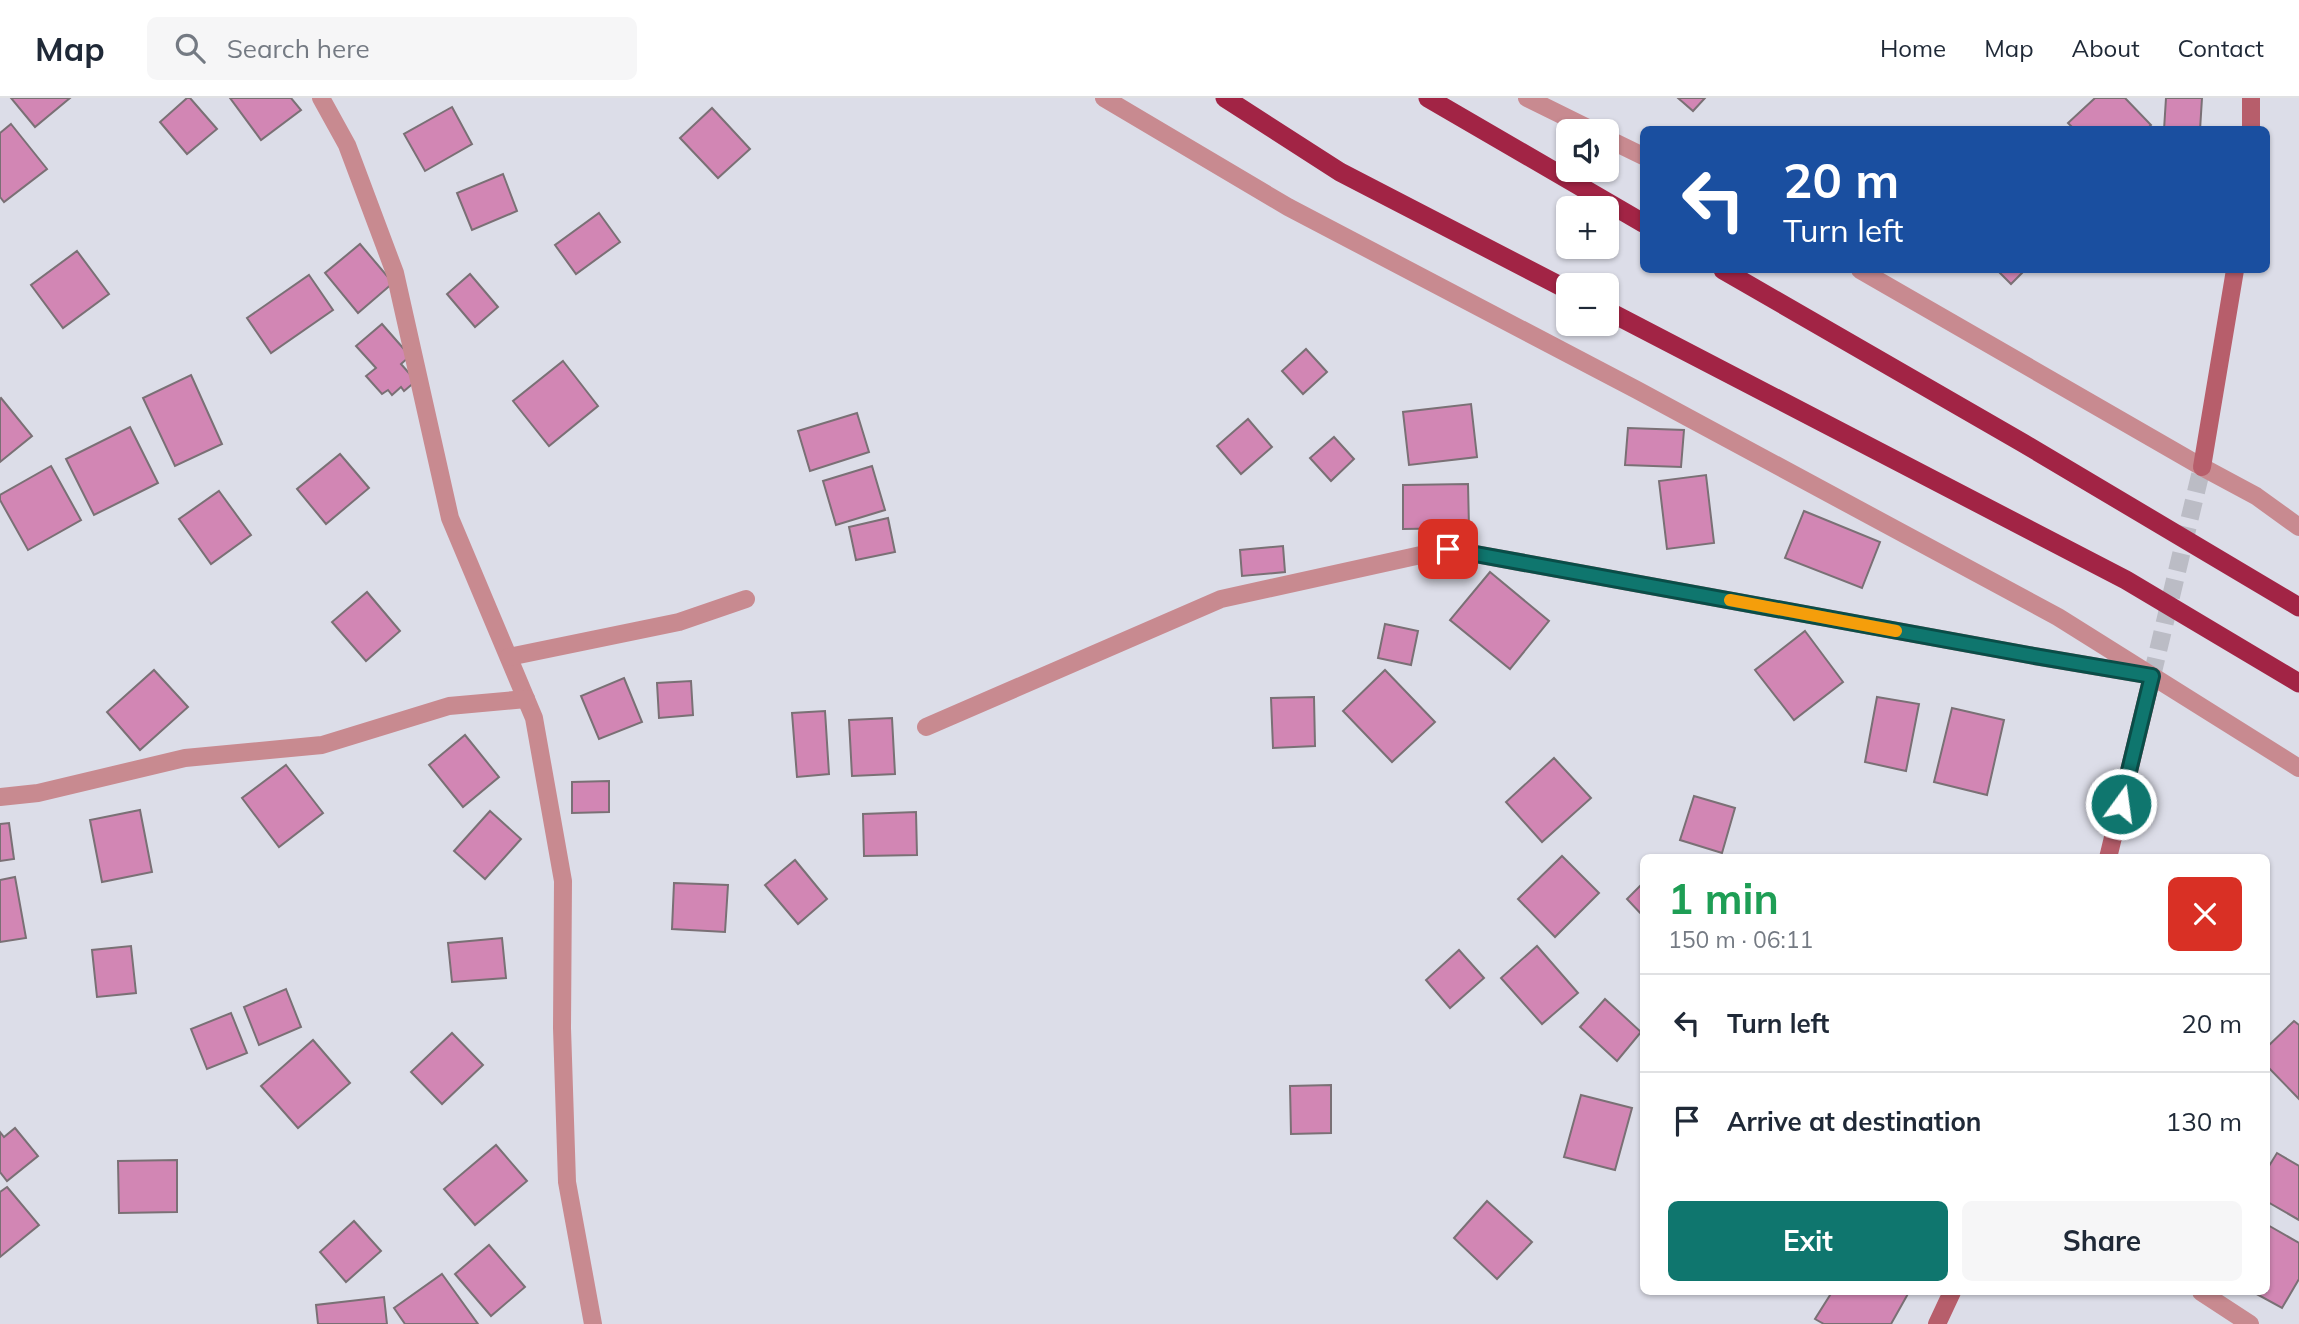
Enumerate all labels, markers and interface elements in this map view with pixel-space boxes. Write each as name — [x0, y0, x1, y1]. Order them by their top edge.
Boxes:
search box — [147, 17, 637, 80]
text: Map — [35, 28, 105, 69]
icon: search — [171, 29, 209, 67]
text: Search here — [227, 32, 370, 65]
text: Home — [1880, 33, 1946, 63]
text: Map — [1984, 33, 2034, 63]
text: About — [2072, 33, 2140, 63]
text: Contact — [2178, 33, 2264, 63]
map controls — [1556, 119, 1619, 336]
button: sound — [1556, 119, 1619, 182]
text: 20 m — [1783, 149, 1899, 210]
icon: left — [1668, 154, 1759, 245]
button: + — [1556, 196, 1619, 259]
text: Turn left — [1783, 210, 1903, 250]
button: − — [1556, 273, 1619, 336]
pin — [1418, 519, 1478, 579]
icon: arrive — [1429, 530, 1467, 568]
position arrow — [2084, 767, 2158, 841]
text: 1 min — [1668, 872, 1779, 925]
button: close — [2168, 877, 2242, 951]
text: 150 m · 06:11 — [1668, 925, 1813, 954]
icon: left — [1668, 1004, 1706, 1042]
text: Turn left — [1727, 1007, 1829, 1040]
text: 20 m — [2181, 1007, 2242, 1040]
icon: arrive — [1668, 1102, 1706, 1140]
text: Arrive at destination — [1727, 1105, 1982, 1138]
text: 130 m — [2166, 1105, 2242, 1138]
button: Exit — [1668, 1201, 1948, 1281]
button: Share — [1962, 1201, 2242, 1281]

